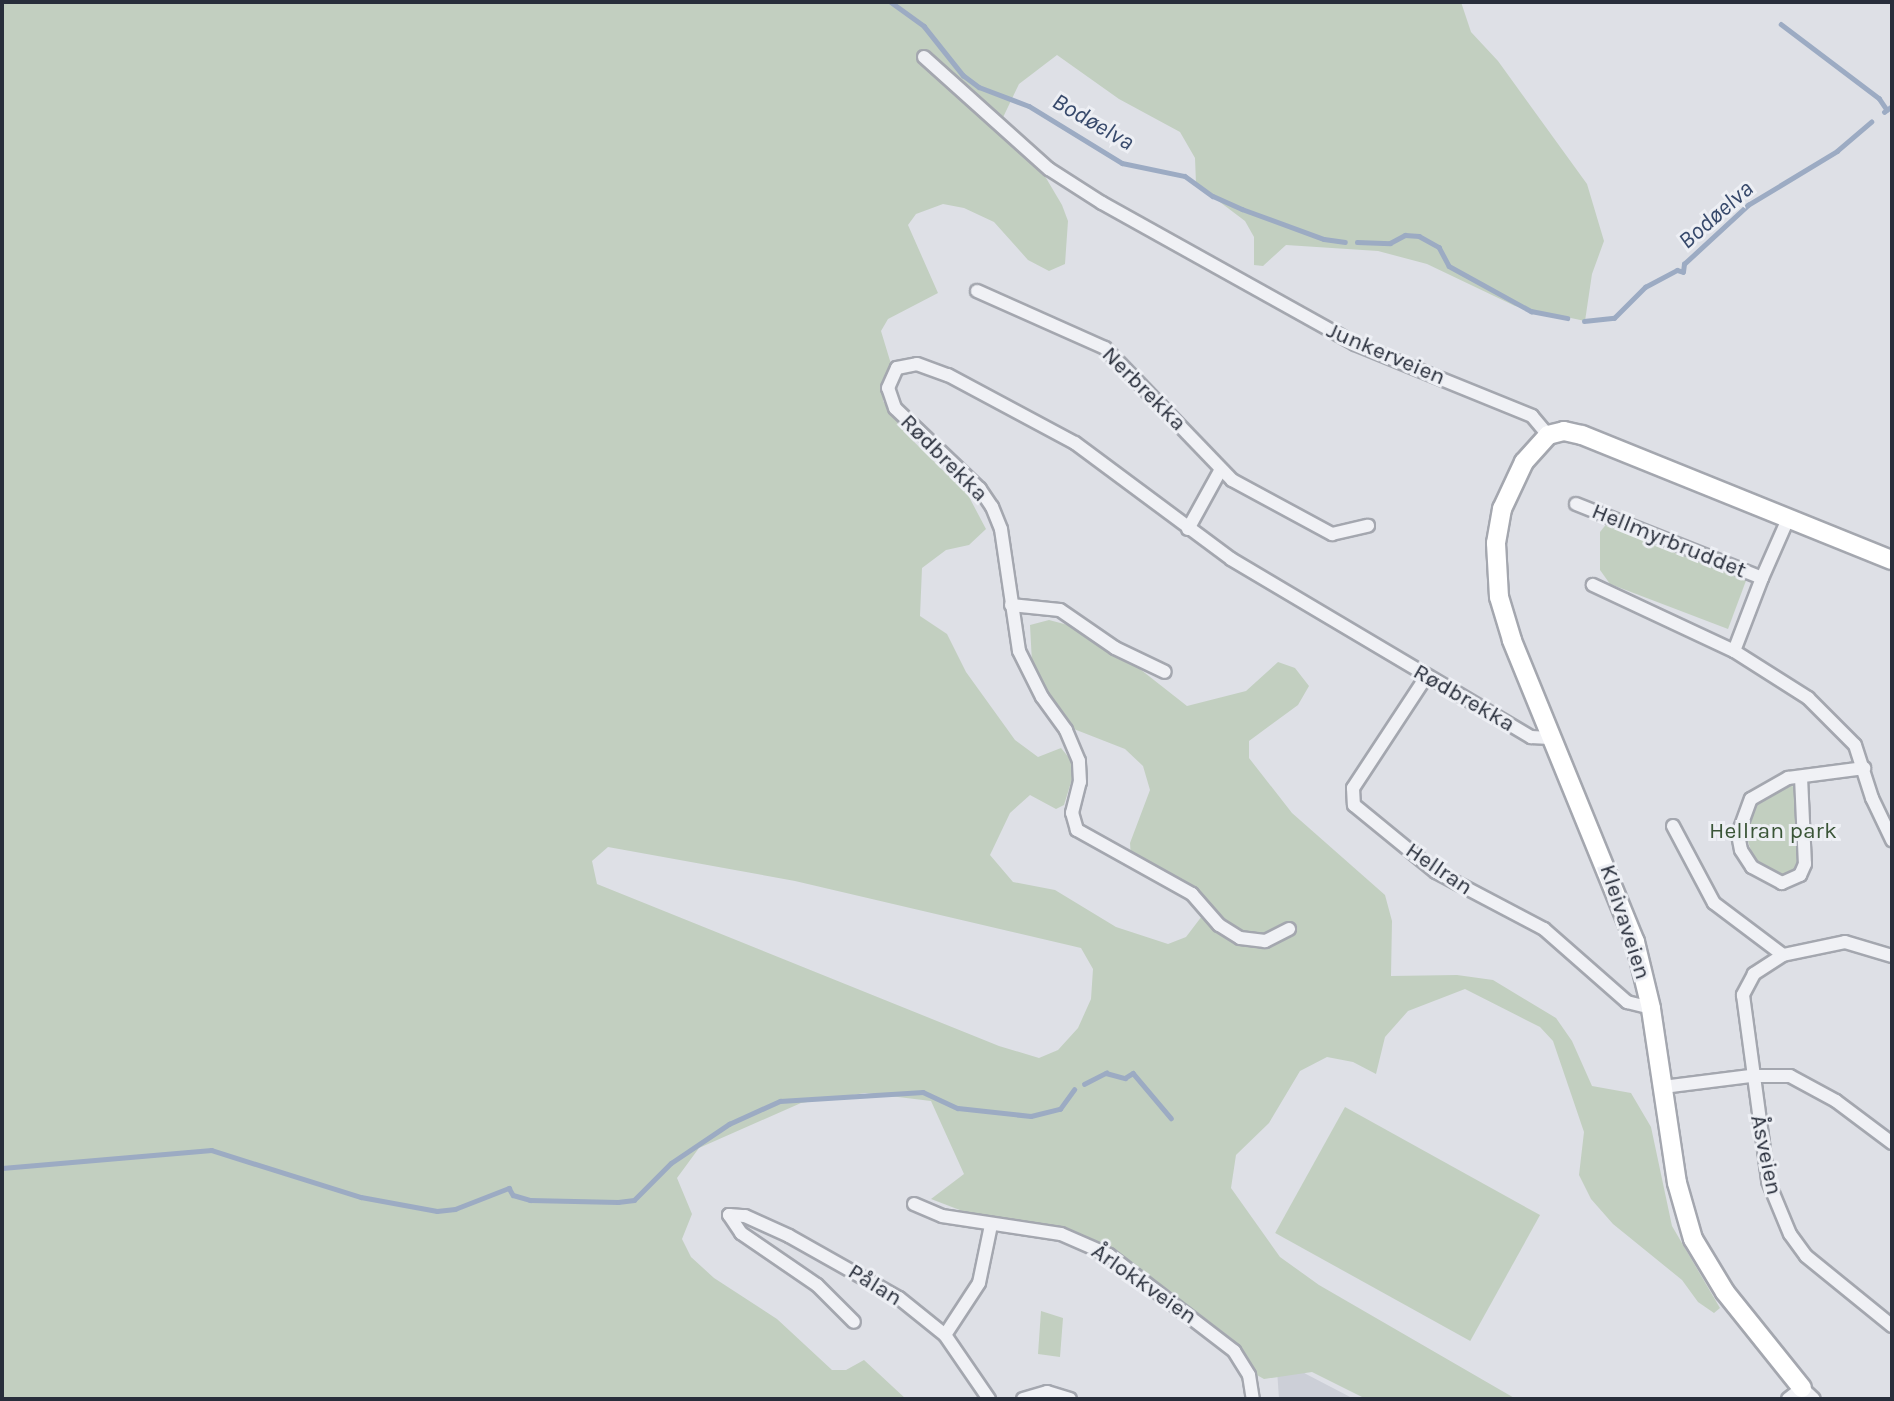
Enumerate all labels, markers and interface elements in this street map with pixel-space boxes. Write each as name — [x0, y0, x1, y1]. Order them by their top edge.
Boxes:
water label: Bodøelva — [1047, 87, 1139, 157]
water label: Bodøelva — [1673, 175, 1759, 255]
street label: Junkerveien — [1323, 317, 1449, 391]
street label: Nerbrekka — [1096, 341, 1192, 437]
street label: Rødbrekka — [894, 408, 994, 508]
street label: Hellmyrbruddet — [1588, 497, 1750, 585]
street label: Rødbrekka — [1408, 658, 1520, 738]
park label: Hellran park — [1709, 817, 1837, 845]
street label: Hellran — [1400, 837, 1478, 901]
street label: Kleivaveien — [1593, 861, 1657, 983]
street label: Åsveien — [1744, 1112, 1788, 1198]
street label: Årlokkveien — [1086, 1238, 1202, 1330]
street label: Pålan — [843, 1258, 907, 1312]

